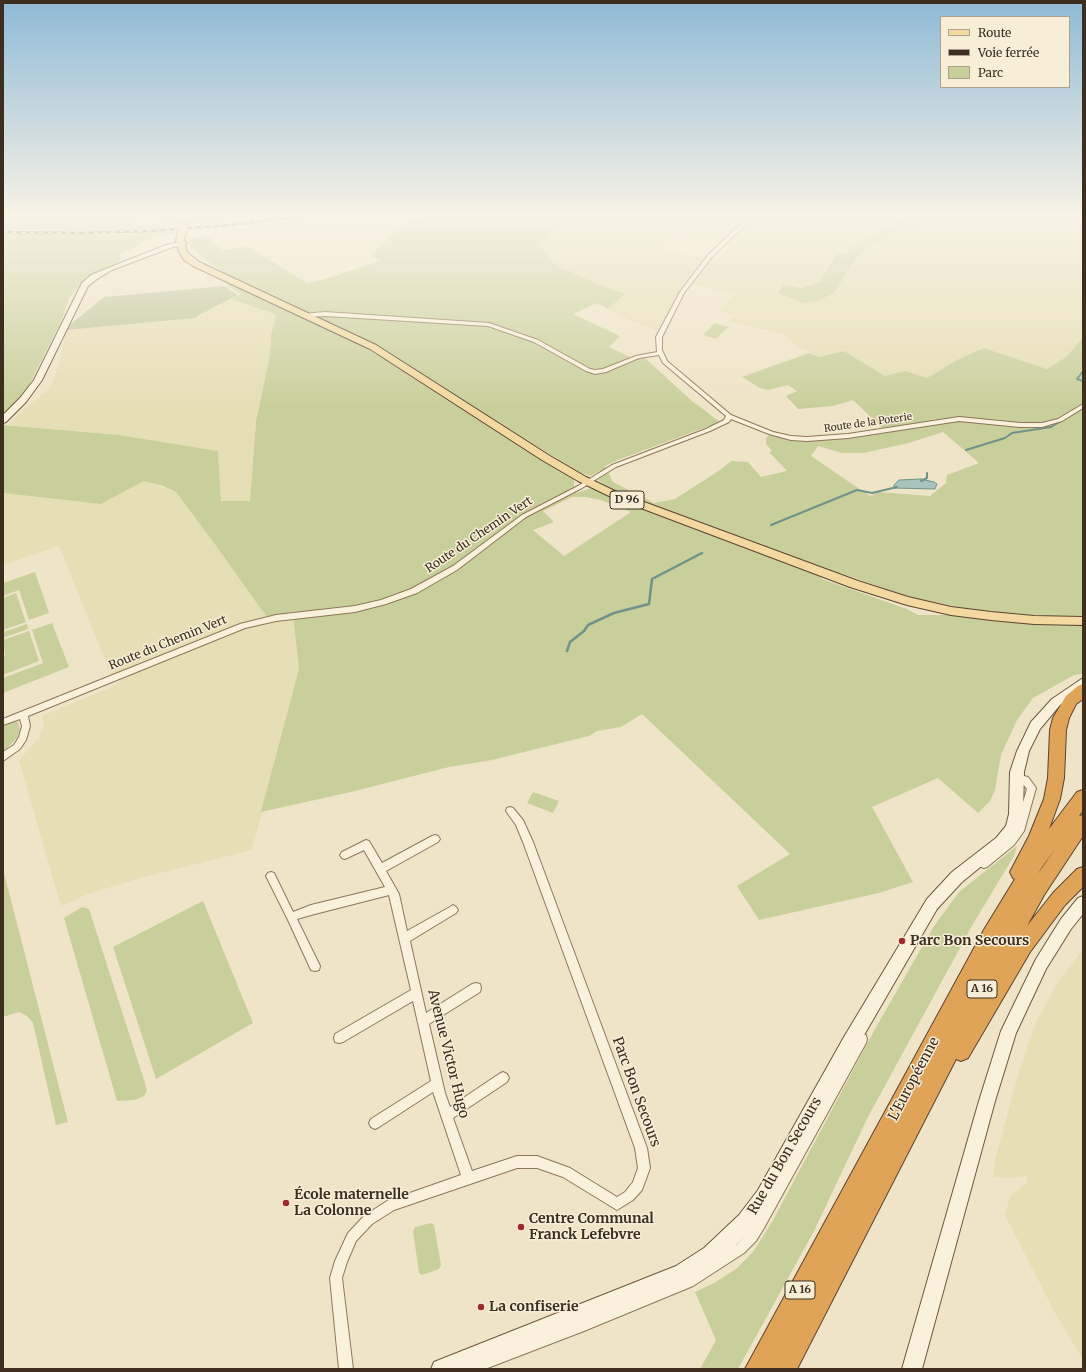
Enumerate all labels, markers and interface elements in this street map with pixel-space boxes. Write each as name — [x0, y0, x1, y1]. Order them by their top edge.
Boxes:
legend — [940, 16, 1070, 88]
text: Route — [978, 25, 1011, 40]
text: Voie ferrée — [978, 45, 1039, 60]
text: Parc — [978, 65, 1003, 80]
street label: Route de la Poterie — [823, 411, 913, 435]
road number: D 96 — [610, 491, 644, 509]
street label: Route du Chemin Vert — [423, 494, 535, 576]
street label: Route du Chemin Vert — [107, 613, 229, 673]
place label: Parc Bon Secours — [910, 933, 1029, 949]
marker: Parc Bon Secours — [897, 936, 907, 946]
road number: A 16 — [967, 980, 997, 998]
street label: Avenue Victor Hugo — [424, 988, 472, 1120]
street label: L'Européenne — [885, 1034, 943, 1124]
street label: Parc Bon Secours — [608, 1035, 664, 1149]
street label: Rue du Bon Secours — [745, 1094, 825, 1218]
place label: École maternelle La Colonne — [294, 1187, 409, 1220]
marker: École maternelle La Colonne — [281, 1198, 291, 1208]
place label: Centre Communal Franck Lefebvre — [529, 1211, 654, 1244]
marker: Centre Communal Franck Lefebvre — [516, 1222, 526, 1232]
road number: A 16 — [785, 1281, 815, 1299]
place label: La confiserie — [489, 1299, 579, 1315]
marker: La confiserie — [476, 1302, 486, 1312]

